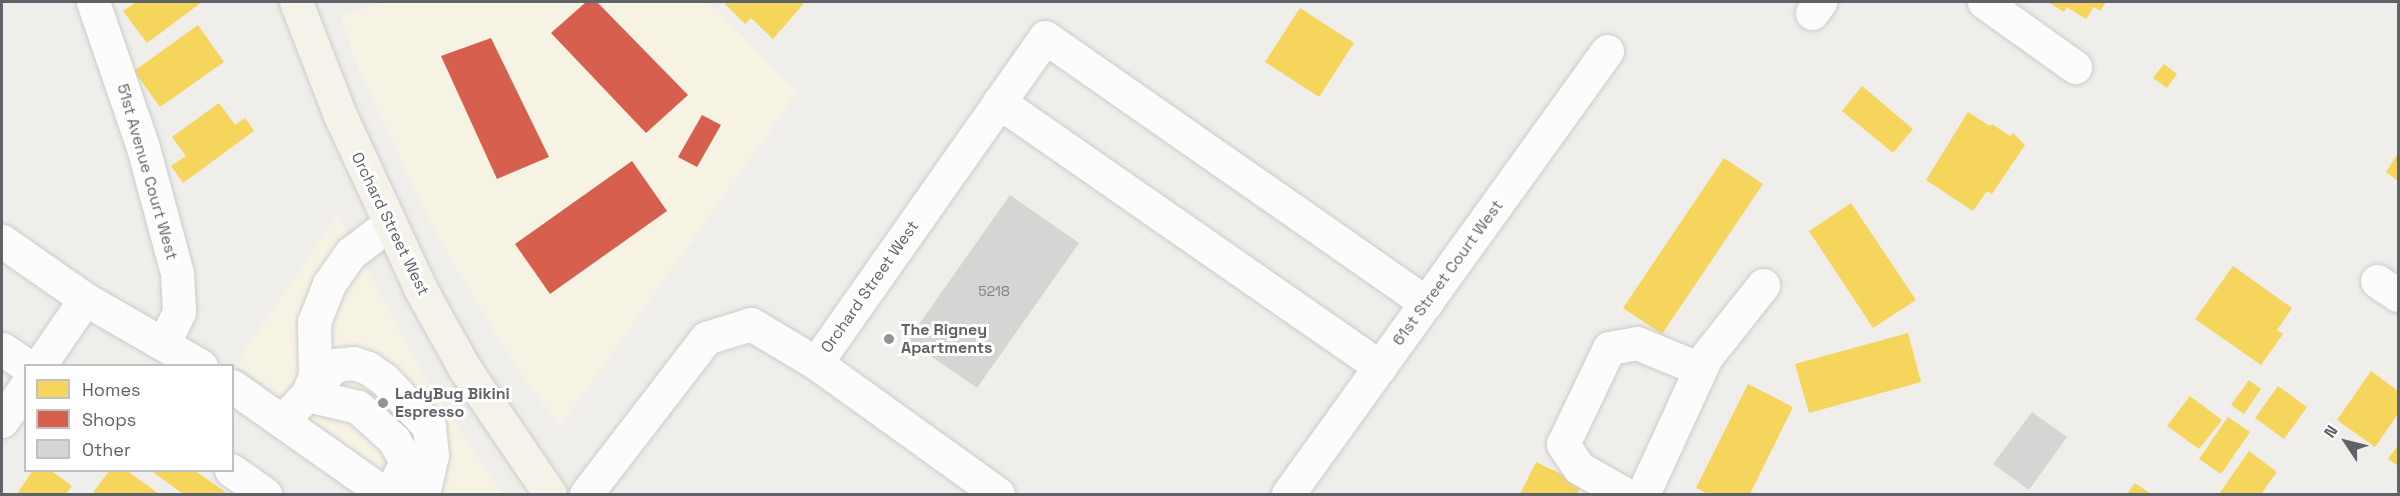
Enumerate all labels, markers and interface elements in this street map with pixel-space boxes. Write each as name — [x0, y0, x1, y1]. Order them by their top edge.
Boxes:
street label: 51st Avenue Court West — [113, 82, 181, 262]
street label: Orchard Street West — [347, 149, 433, 299]
street label: 61st Street Court West — [1389, 196, 1507, 350]
street label: Orchard Street West — [817, 217, 923, 357]
house number: 5218 — [978, 283, 1010, 299]
place label: The Rigney Apartments — [901, 320, 992, 358]
marker: The Rigney Apartments — [882, 332, 896, 346]
legend — [24, 364, 234, 472]
text: Homes — [82, 378, 141, 401]
place label: LadyBug Bikini Espresso — [395, 384, 510, 422]
marker: LadyBug Bikini Espresso — [376, 396, 390, 410]
text: Shops — [82, 408, 136, 431]
north arrow — [2316, 412, 2376, 472]
text: N — [2319, 421, 2343, 442]
text: Other — [82, 438, 131, 461]

